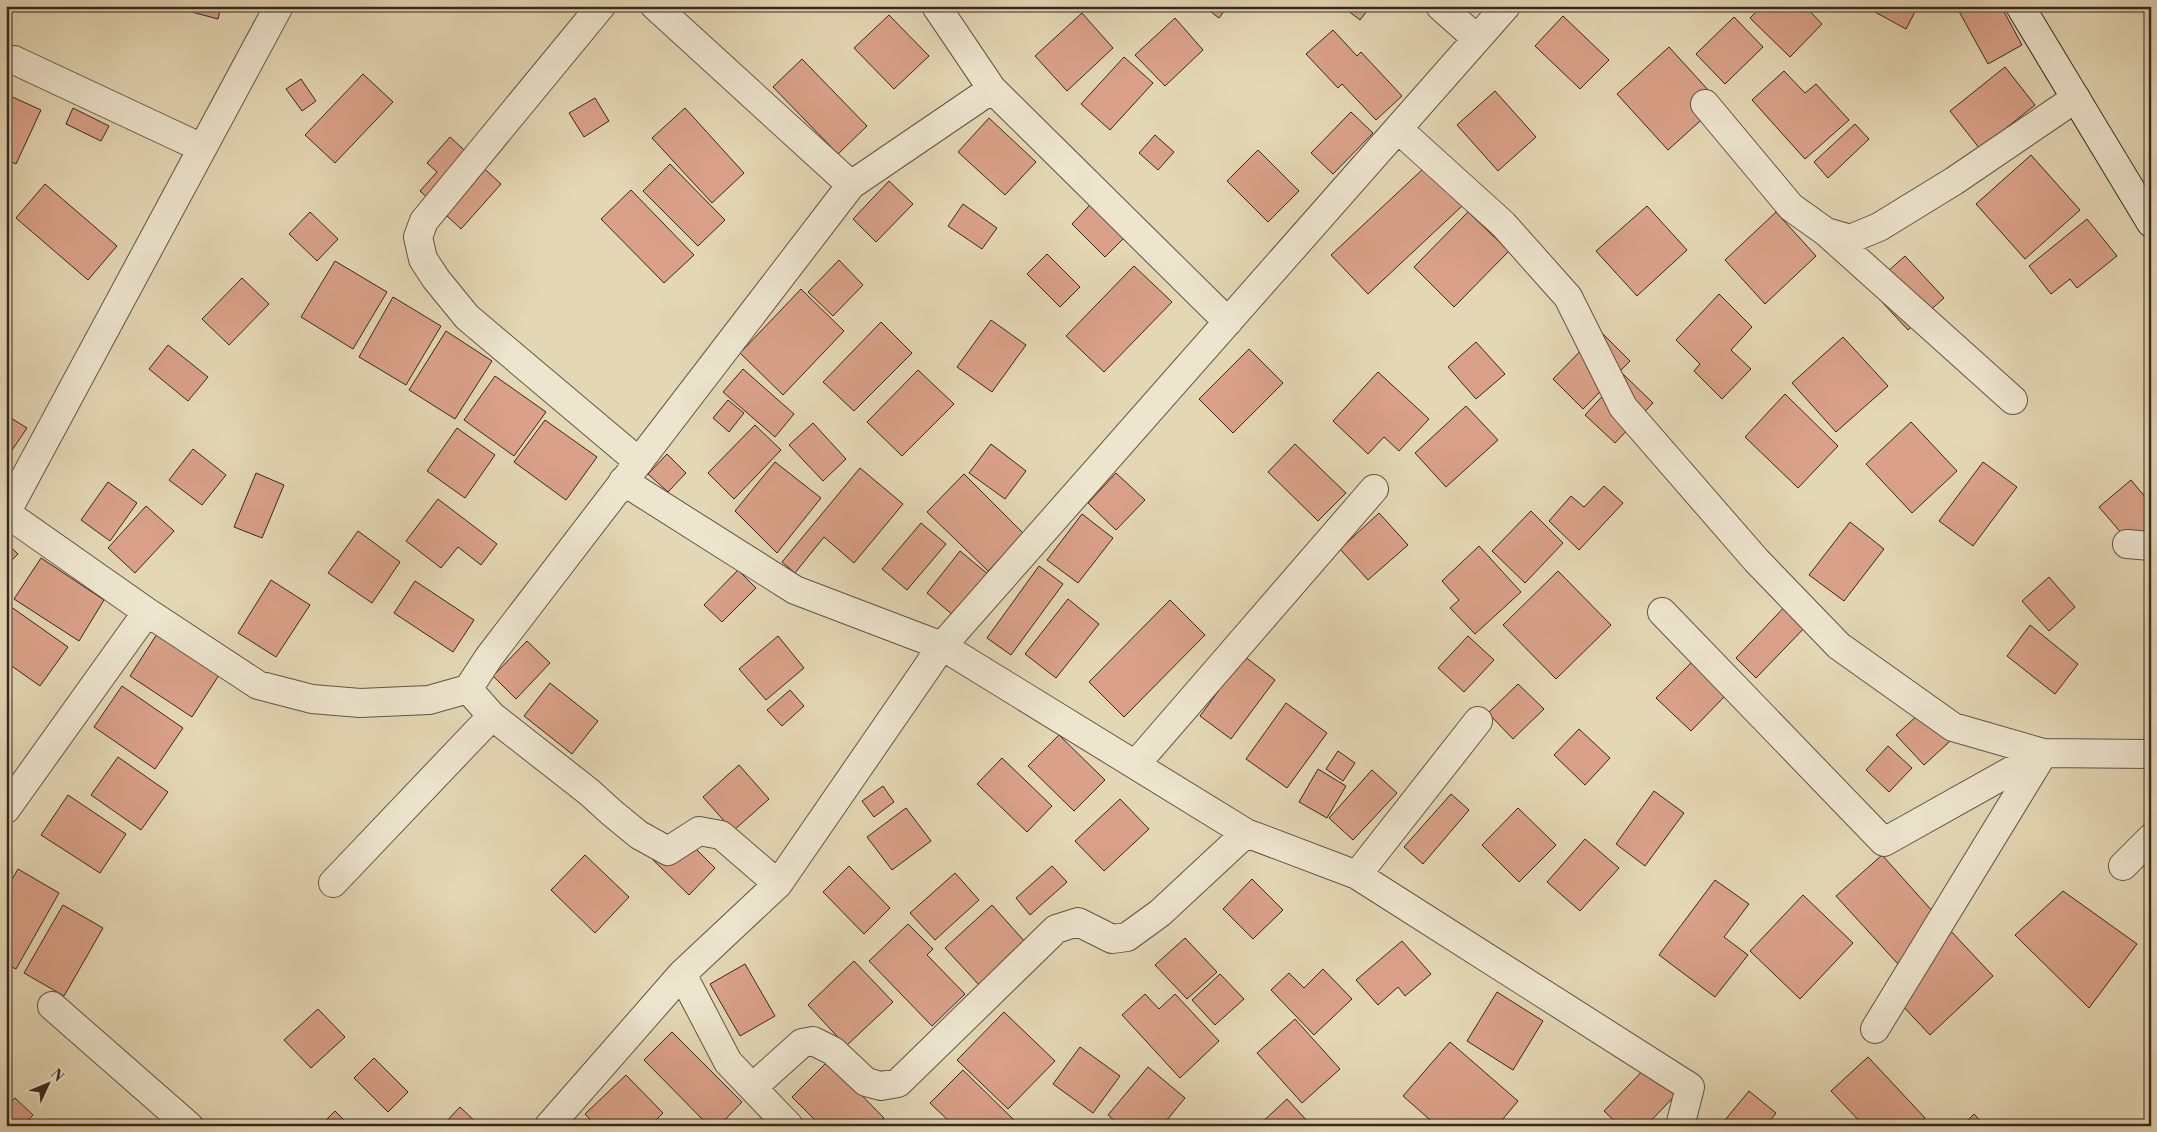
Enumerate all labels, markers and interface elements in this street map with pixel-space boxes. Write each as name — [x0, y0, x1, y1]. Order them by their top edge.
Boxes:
north arrow — [22, 1060, 72, 1110]
text: N — [46, 1065, 67, 1086]

